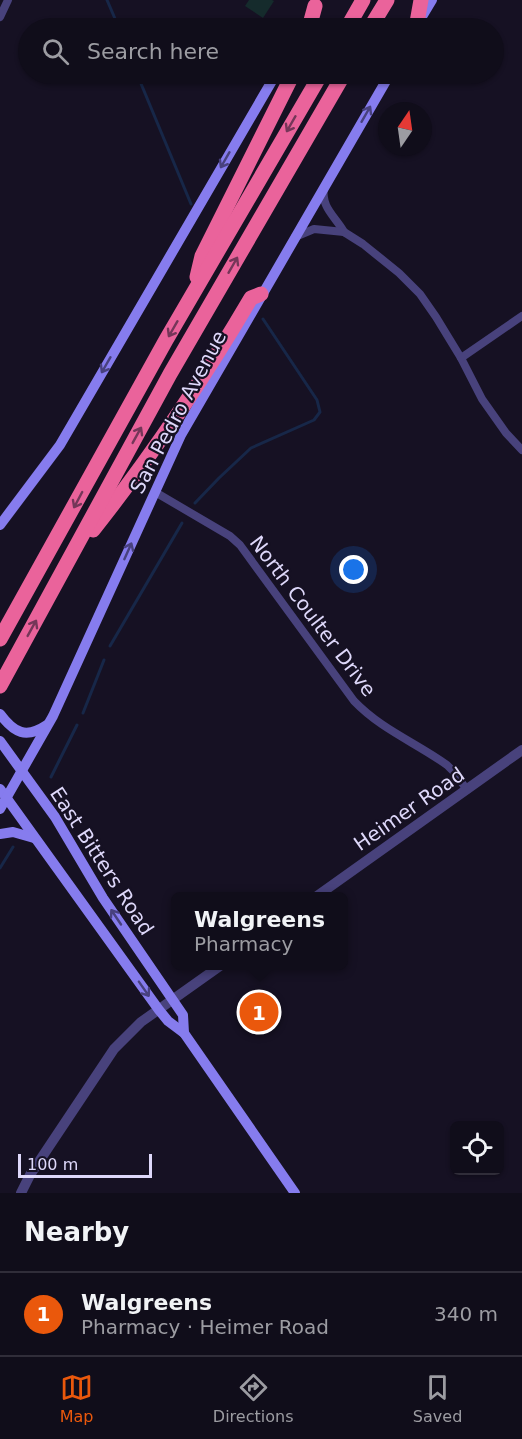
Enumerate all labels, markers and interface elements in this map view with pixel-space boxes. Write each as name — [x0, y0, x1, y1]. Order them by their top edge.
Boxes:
search box — [18, 18, 504, 84]
icon: search — [39, 35, 72, 68]
text: Search here — [87, 39, 219, 64]
north arrow — [378, 102, 432, 156]
one-way arrow — [360, 106, 372, 123]
one-way arrow — [285, 115, 297, 132]
one-way arrow — [219, 152, 231, 169]
one-way arrow — [228, 257, 239, 275]
one-way arrow — [166, 320, 178, 337]
street label: San Pedro Avenue — [125, 326, 231, 498]
one-way arrow — [100, 357, 112, 374]
one-way arrow — [131, 427, 143, 444]
one-way arrow — [72, 490, 83, 508]
street label: North Coulter Drive — [245, 531, 381, 701]
one-way arrow — [123, 542, 135, 560]
your location — [339, 555, 368, 584]
one-way arrow — [27, 619, 39, 636]
street label: Heimer Road — [349, 762, 469, 856]
street label: East Bitters Road — [45, 782, 159, 940]
popup — [171, 892, 348, 970]
text: Walgreens — [194, 907, 325, 932]
one-way arrow — [109, 909, 121, 926]
text: Pharmacy — [194, 932, 293, 956]
one-way arrow — [138, 980, 150, 996]
pin: 1 — [240, 990, 278, 1034]
map controls — [450, 1121, 504, 1175]
button: locate — [450, 1121, 504, 1175]
scale bar — [18, 1151, 152, 1178]
text: 100 m — [27, 1155, 78, 1174]
text: Nearby — [24, 1217, 129, 1247]
text: Walgreens — [81, 1290, 212, 1315]
text: 1 — [37, 1302, 50, 1326]
text: 340 m — [434, 1302, 498, 1326]
text: Pharmacy · Heimer Road — [81, 1315, 329, 1339]
tab: Map — [60, 1371, 93, 1426]
tab: Directions — [213, 1371, 293, 1426]
tab: Saved — [413, 1371, 462, 1426]

